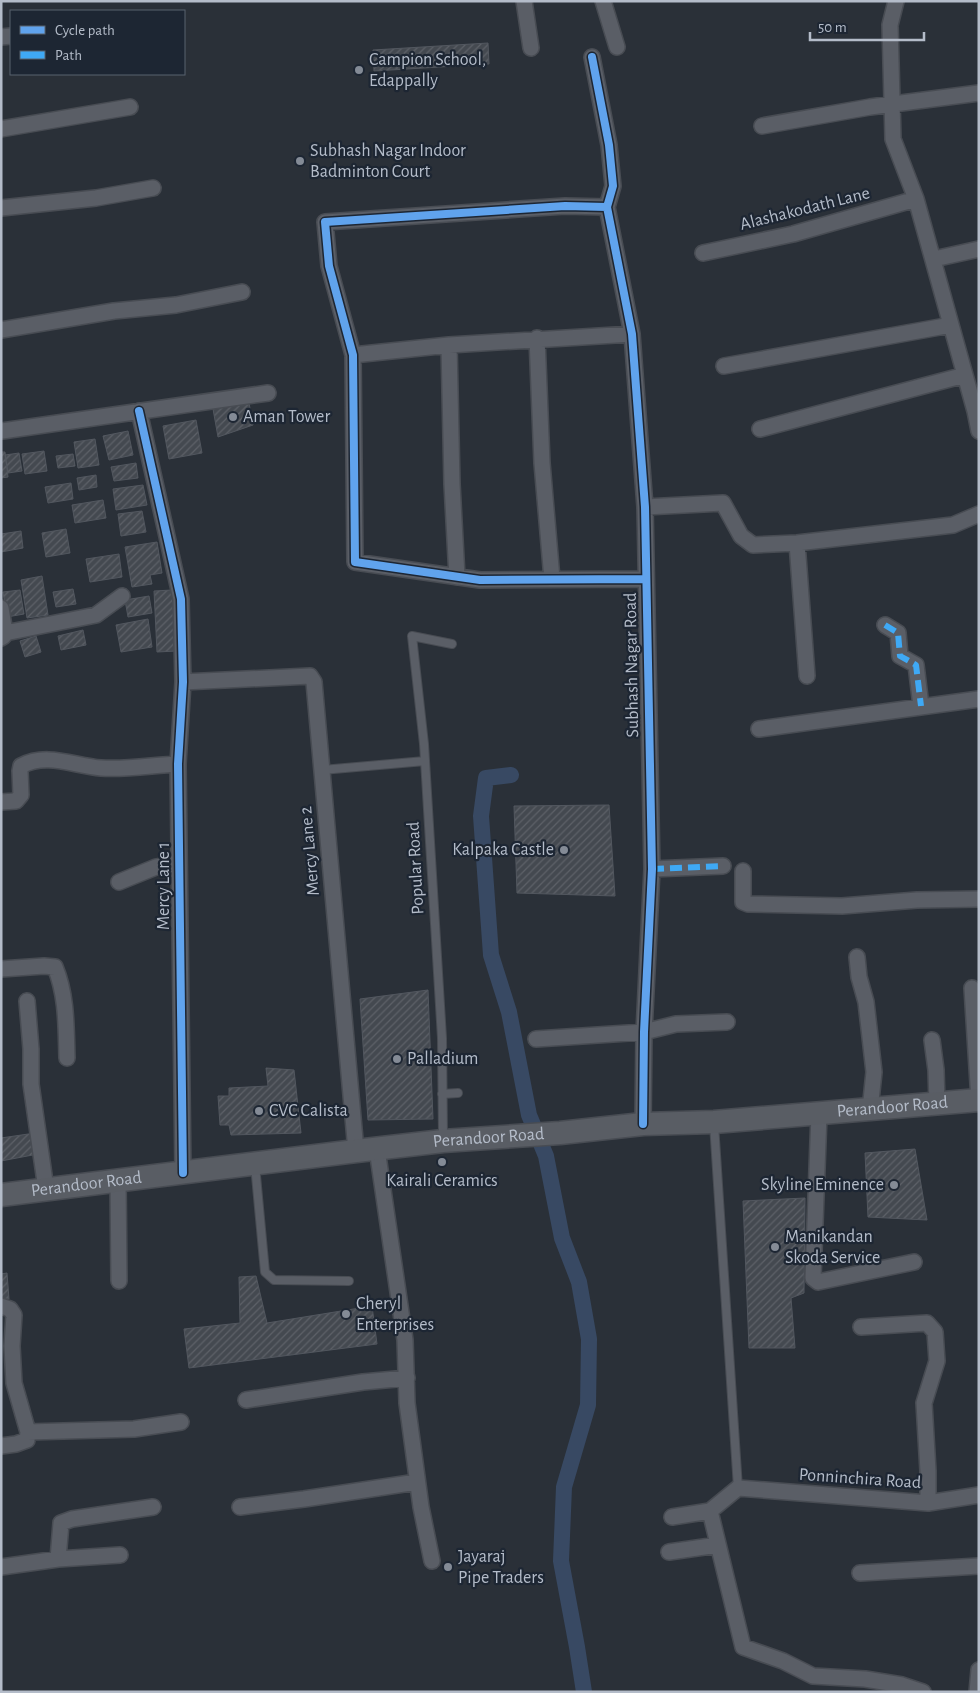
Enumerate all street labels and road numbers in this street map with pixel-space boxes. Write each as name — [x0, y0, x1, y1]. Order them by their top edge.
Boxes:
street label: Alashakodath Lane — [738, 184, 872, 234]
street label: Subhash Nagar Road — [622, 592, 642, 738]
street label: Mercy Lane 2 — [297, 805, 323, 897]
street label: Popular Road — [405, 821, 427, 915]
street label: Mercy Lane 1 — [155, 842, 173, 930]
street label: Perandoor Road — [836, 1094, 949, 1121]
street label: Perandoor Road — [432, 1125, 545, 1151]
street label: Perandoor Road — [30, 1169, 143, 1200]
street label: Ponninchira Road — [798, 1466, 922, 1492]

